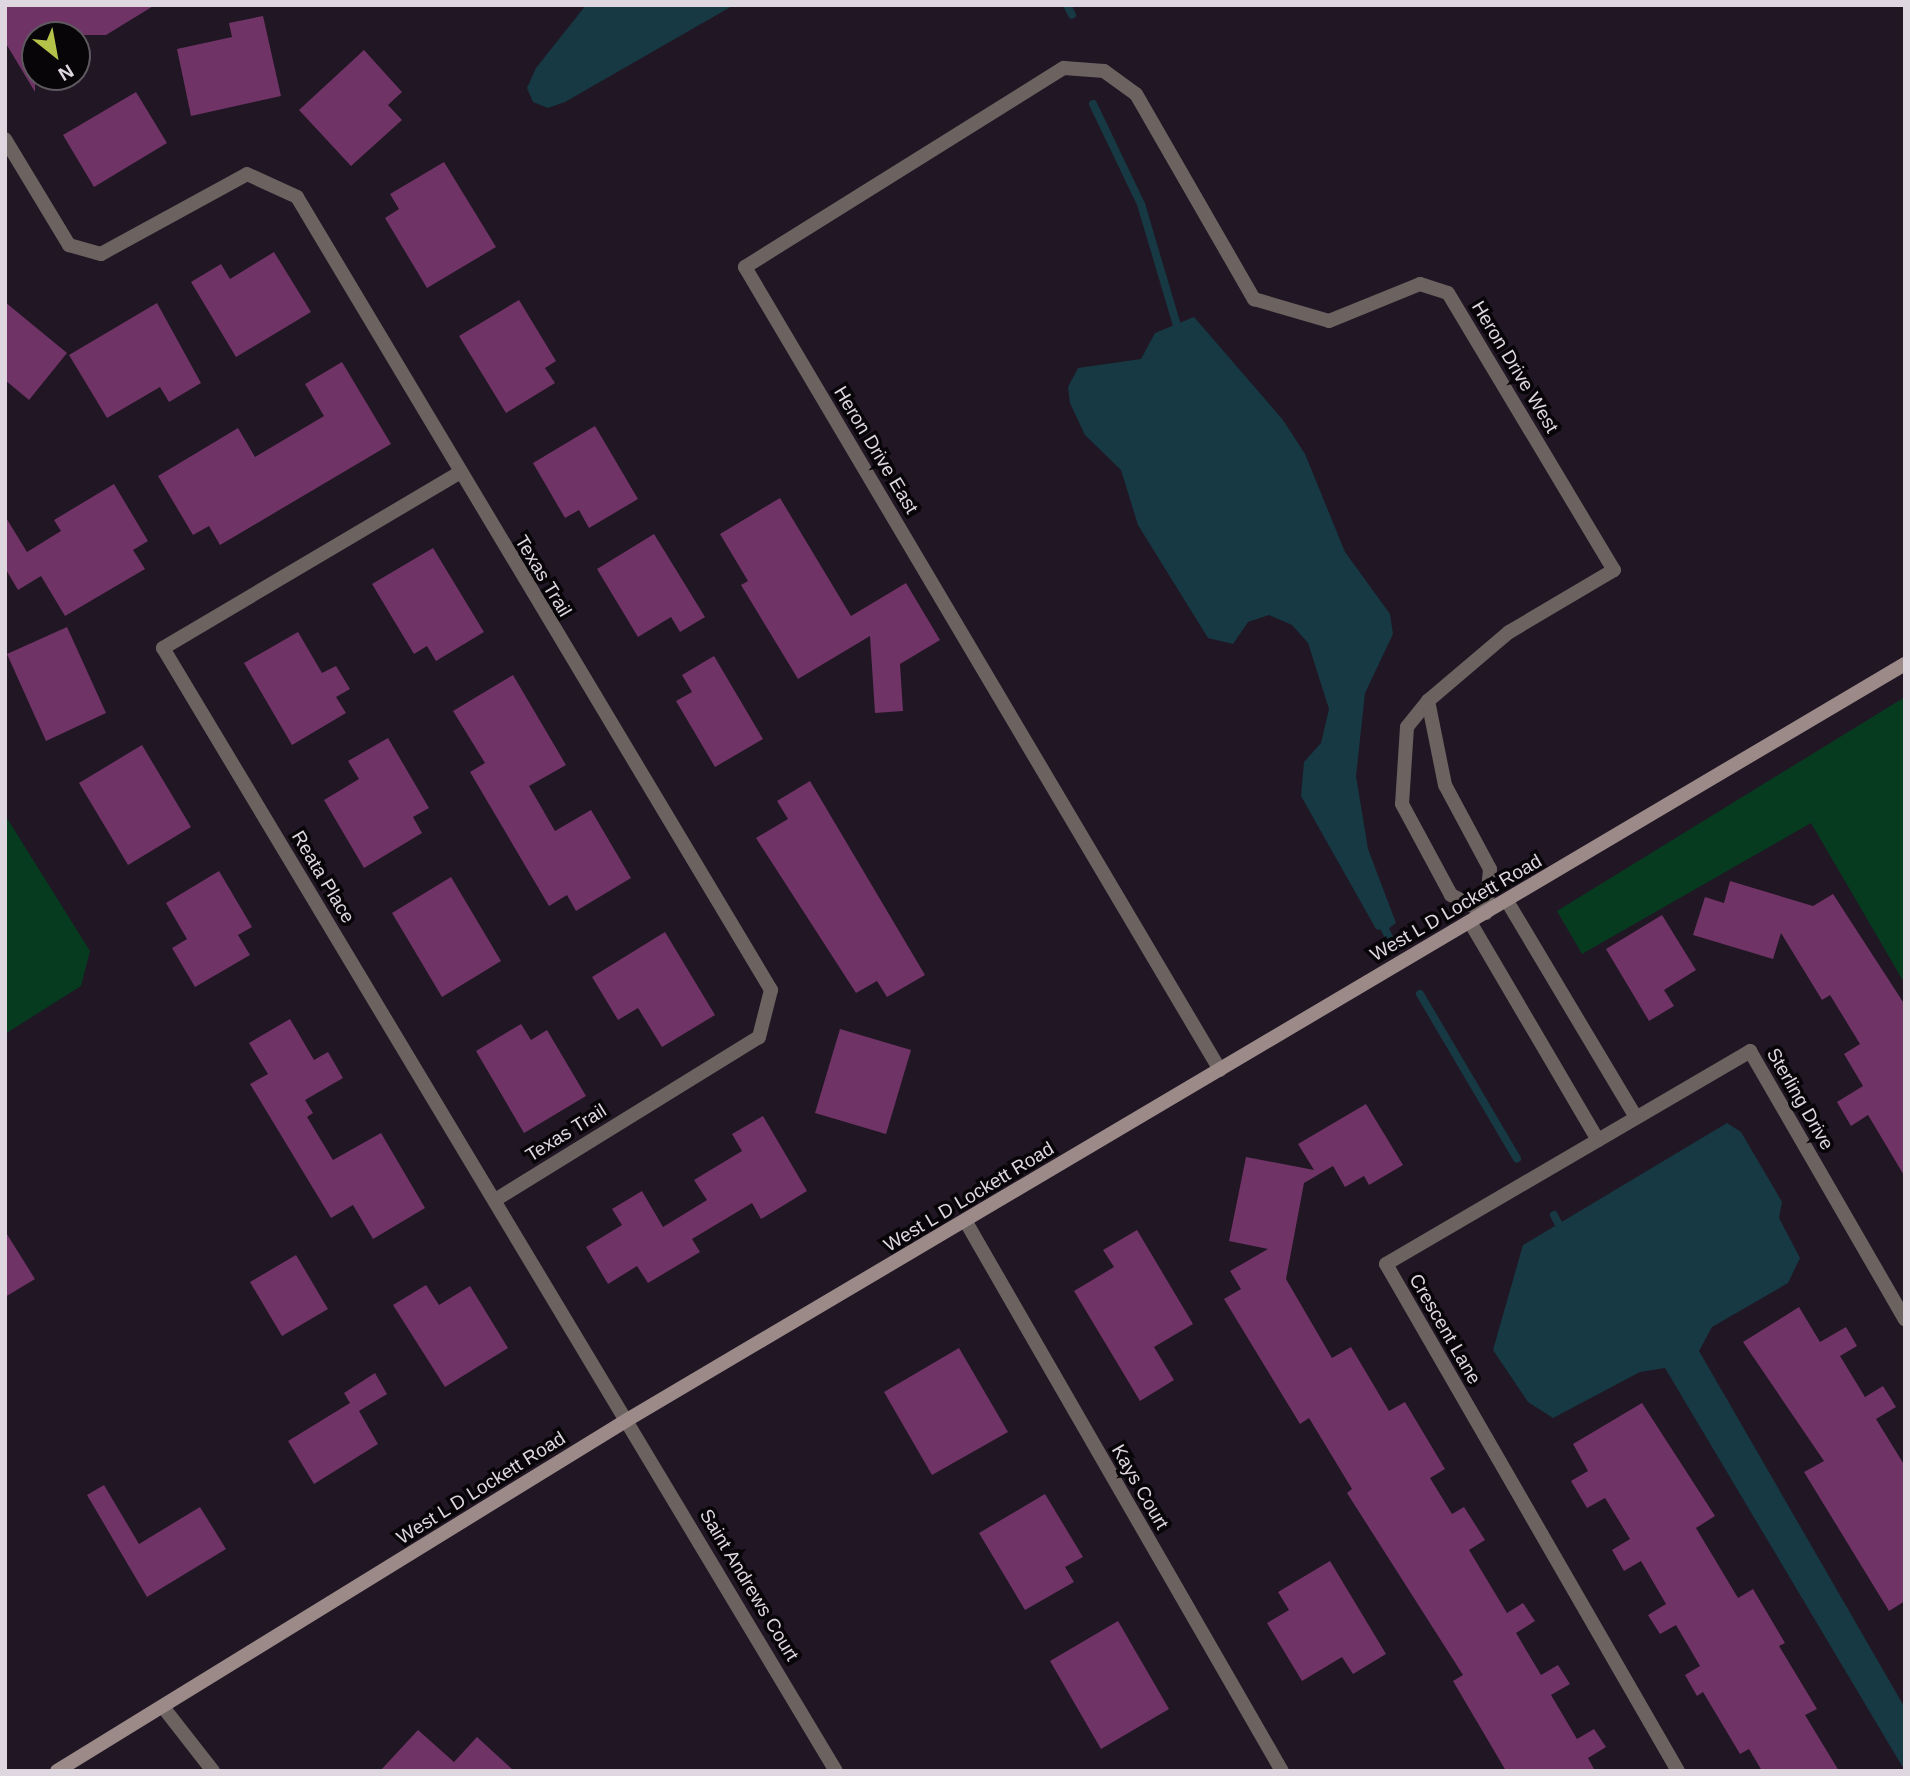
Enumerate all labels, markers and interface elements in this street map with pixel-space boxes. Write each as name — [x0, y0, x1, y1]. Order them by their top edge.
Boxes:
north arrow — [21, 21, 91, 91]
text: N — [55, 60, 77, 85]
street label: Heron Drive West — [1467, 297, 1563, 437]
street label: Heron Drive East — [829, 382, 923, 518]
street label: Texas Trail — [510, 531, 576, 621]
street label: Reata Place — [287, 827, 359, 927]
street label: West L D Lockett Road — [1366, 849, 1546, 967]
street label: Sterling Drive — [1762, 1044, 1838, 1154]
street label: Texas Trail — [521, 1099, 611, 1167]
street label: West L D Lockett Road — [880, 1137, 1058, 1257]
street label: Crescent Lane — [1404, 1270, 1486, 1388]
street label: West L D Lockett Road — [392, 1427, 570, 1549]
street label: Kays Court — [1107, 1441, 1173, 1533]
street label: Saint Andrews Court — [694, 1504, 804, 1666]

